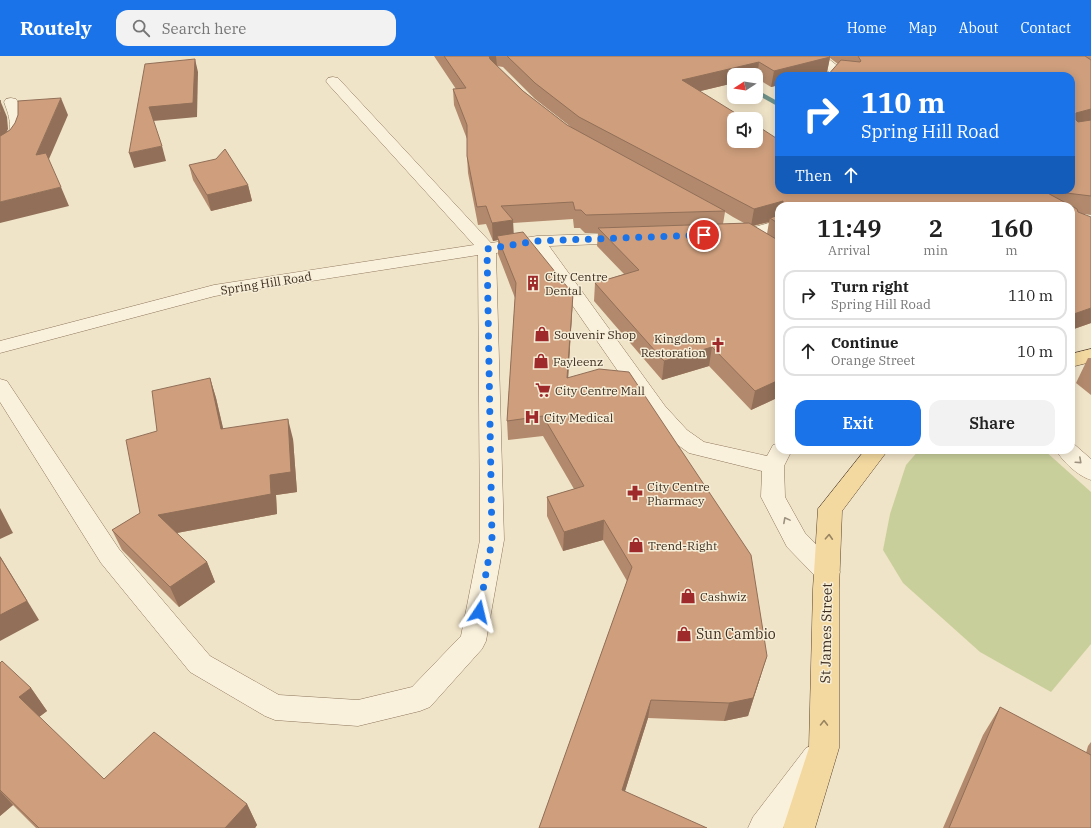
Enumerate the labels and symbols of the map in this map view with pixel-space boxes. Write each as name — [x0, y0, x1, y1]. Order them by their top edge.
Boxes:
north arrow — [727, 68, 763, 104]
pin — [687, 218, 721, 252]
street label: Spring Hill Road — [219, 268, 313, 298]
place label: City Centre Dental — [545, 269, 608, 298]
building icon: City Centre Dental — [524, 274, 542, 292]
shop icon: Souvenir Shop — [533, 325, 551, 343]
place label: Souvenir Shop — [554, 327, 636, 342]
place label: Kingdom Restoration — [641, 331, 707, 360]
church icon: Kingdom Restoration — [709, 336, 727, 354]
shop icon: Fayleenz — [532, 352, 550, 370]
place label: Fayleenz — [553, 354, 603, 369]
supermarket icon: City Centre Mall — [534, 381, 552, 399]
place label: City Centre Mall — [555, 383, 645, 398]
hospital icon: City Medical — [523, 408, 541, 426]
place label: City Medical — [544, 410, 614, 425]
one-way arrow — [1074, 456, 1082, 464]
place label: City Centre Pharmacy — [647, 479, 710, 508]
pharmacy icon: City Centre Pharmacy — [626, 484, 644, 502]
one-way arrow — [783, 517, 791, 524]
one-way arrow — [825, 534, 833, 540]
shop icon: Trend-Right — [627, 536, 645, 554]
place label: Trend-Right — [648, 538, 717, 553]
street label: St James Street — [816, 582, 836, 683]
shop icon: Cashwiz — [679, 587, 697, 605]
place label: Cashwiz — [700, 589, 747, 604]
position arrow — [458, 591, 500, 633]
shop icon: Sun Cambio — [675, 625, 693, 643]
place label: Sun Cambio — [696, 625, 776, 643]
one-way arrow — [820, 720, 828, 726]

